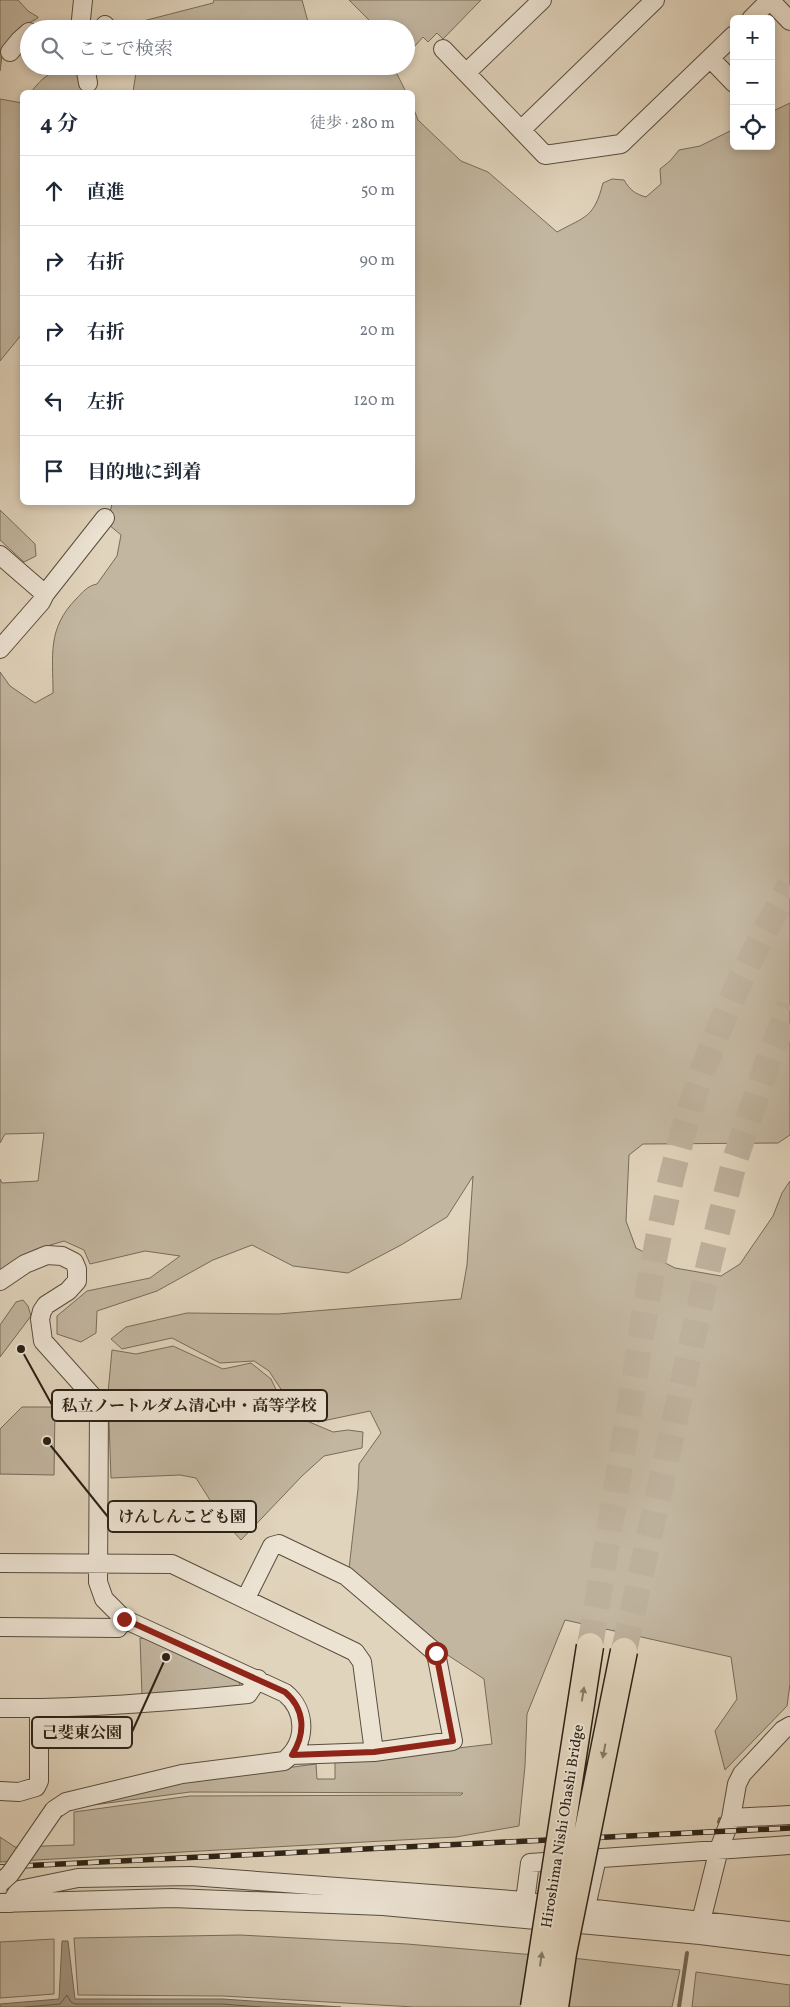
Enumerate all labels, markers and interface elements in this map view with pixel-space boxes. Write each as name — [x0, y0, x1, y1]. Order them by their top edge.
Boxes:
map controls — [730, 15, 775, 150]
button: + — [730, 15, 775, 60]
search box — [20, 20, 415, 75]
icon: search — [38, 34, 66, 62]
text: ここで検索 — [78, 37, 173, 63]
button: − — [730, 60, 775, 105]
button: locate — [730, 105, 775, 150]
text: 4 分 — [40, 110, 78, 139]
text: 徒歩 · 280 m — [310, 113, 395, 135]
icon: ahead — [40, 177, 68, 205]
text: 直進 — [87, 180, 125, 206]
text: 50 m — [361, 180, 395, 202]
icon: right — [40, 247, 68, 275]
text: 右折 — [87, 250, 125, 276]
text: 90 m — [359, 250, 395, 272]
icon: right — [40, 317, 68, 345]
text: 右折 — [87, 320, 125, 346]
text: 20 m — [360, 320, 395, 342]
icon: left — [40, 387, 68, 415]
text: 左折 — [87, 390, 125, 416]
text: 120 m — [353, 390, 395, 412]
icon: arrive — [40, 457, 68, 485]
text: 目的地に到着 — [87, 460, 201, 486]
callout: 私立ノートルダム清心中・高等学校 — [52, 1390, 327, 1421]
text: 私立ノートルダム清心中・高等学校 — [62, 1396, 317, 1418]
callout: けんしんこども園 — [108, 1501, 256, 1532]
text: けんしんこども園 — [118, 1507, 246, 1529]
route end — [113, 1608, 136, 1631]
route start — [425, 1642, 448, 1665]
one-way arrow — [579, 1686, 587, 1702]
callout: 己斐東公園 — [32, 1717, 132, 1748]
text: 己斐東公園 — [42, 1723, 122, 1745]
street label: Hiroshima Nishi Ohashi Bridge — [537, 1723, 590, 1930]
one-way arrow — [600, 1743, 608, 1758]
one-way arrow — [537, 1950, 545, 1966]

